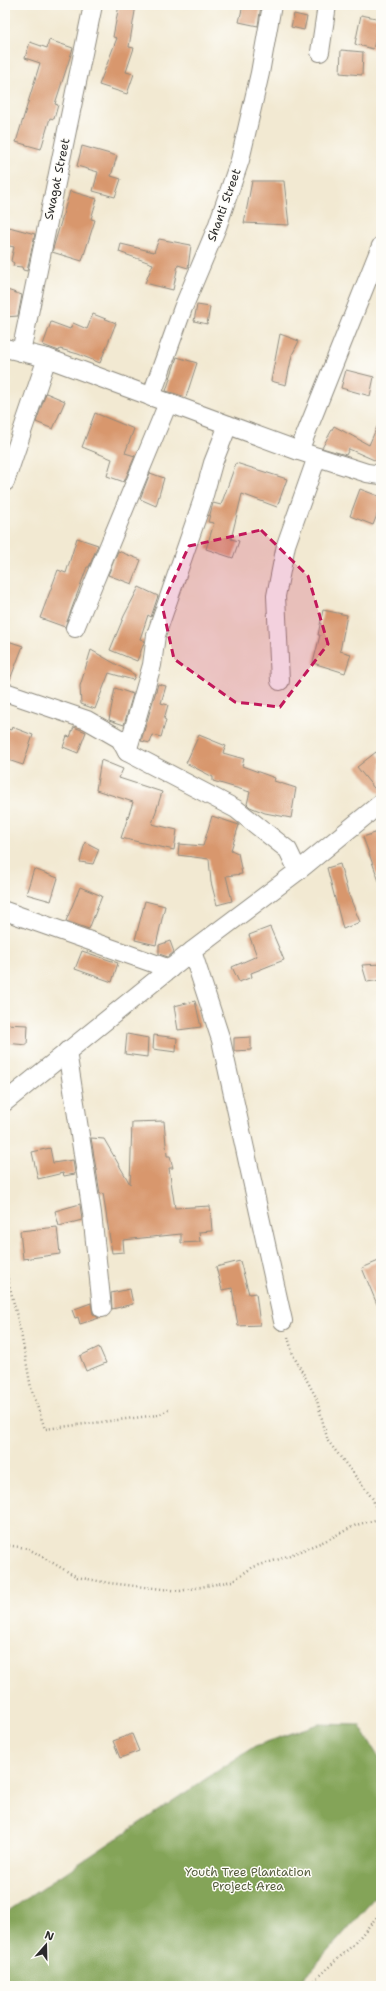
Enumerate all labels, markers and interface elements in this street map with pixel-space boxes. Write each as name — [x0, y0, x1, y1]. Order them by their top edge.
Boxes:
street label: Swagat Street — [41, 137, 73, 221]
street label: Shanti Street — [203, 166, 245, 244]
park label: Youth Tree Plantation Project Area — [185, 1864, 311, 1894]
north arrow — [26, 1925, 66, 1965]
text: N — [43, 1928, 56, 1945]

